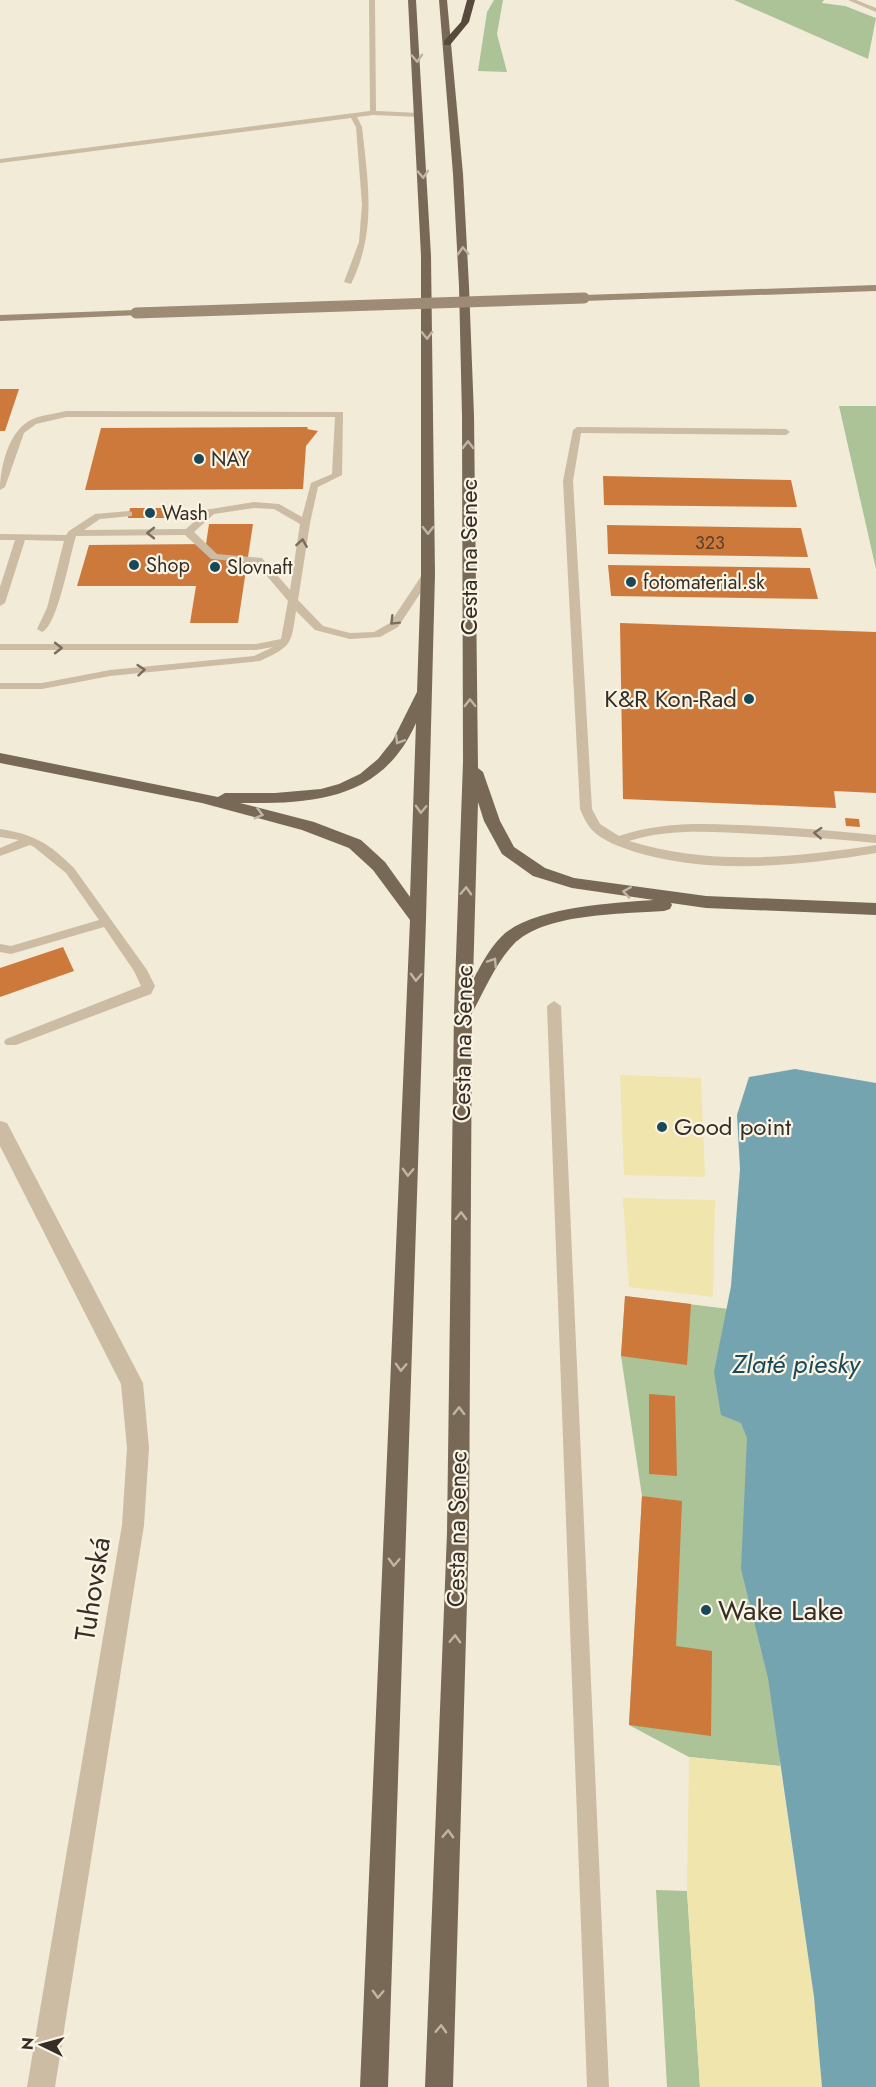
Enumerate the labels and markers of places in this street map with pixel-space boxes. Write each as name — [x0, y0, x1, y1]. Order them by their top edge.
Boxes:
place label: NAY — [211, 445, 250, 474]
marker: NAY — [192, 452, 206, 466]
place label: Wash — [162, 499, 208, 528]
marker: Wash — [143, 506, 157, 520]
place label: Shop — [146, 551, 190, 580]
place label: Slovnaft — [227, 553, 293, 582]
marker: Shop — [127, 558, 141, 572]
marker: Slovnaft — [208, 560, 222, 574]
place label: fotomaterial.sk — [643, 568, 765, 597]
marker: fotomaterial.sk — [624, 575, 638, 589]
place label: K&R Kon-Rad — [604, 681, 737, 716]
marker: K&R Kon-Rad — [742, 692, 756, 706]
place label: Good point — [674, 1109, 791, 1144]
marker: Good point — [655, 1120, 669, 1134]
place label: Wake Lake — [718, 1590, 844, 1631]
marker: Wake Lake — [699, 1603, 713, 1617]

